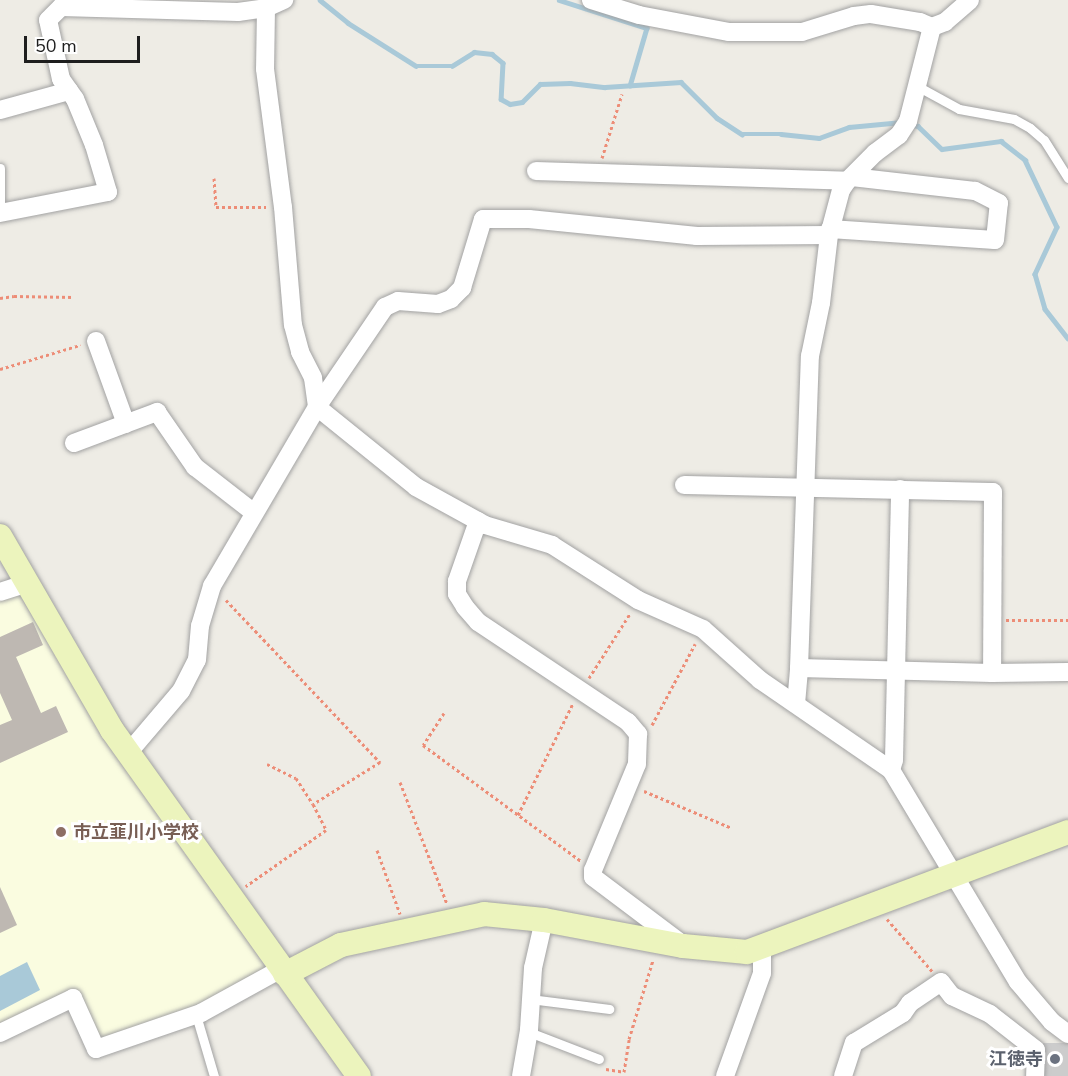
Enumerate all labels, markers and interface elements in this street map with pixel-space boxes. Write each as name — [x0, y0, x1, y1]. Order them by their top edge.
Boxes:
scale bar — [27, 24, 142, 62]
text: 50 m — [35, 34, 77, 58]
place label: 市立韮川小学校 — [73, 821, 199, 843]
marker: 市立韮川小学校 — [54, 825, 68, 839]
place label: 江徳寺 — [989, 1048, 1043, 1070]
marker: 江徳寺 — [1048, 1052, 1062, 1066]

